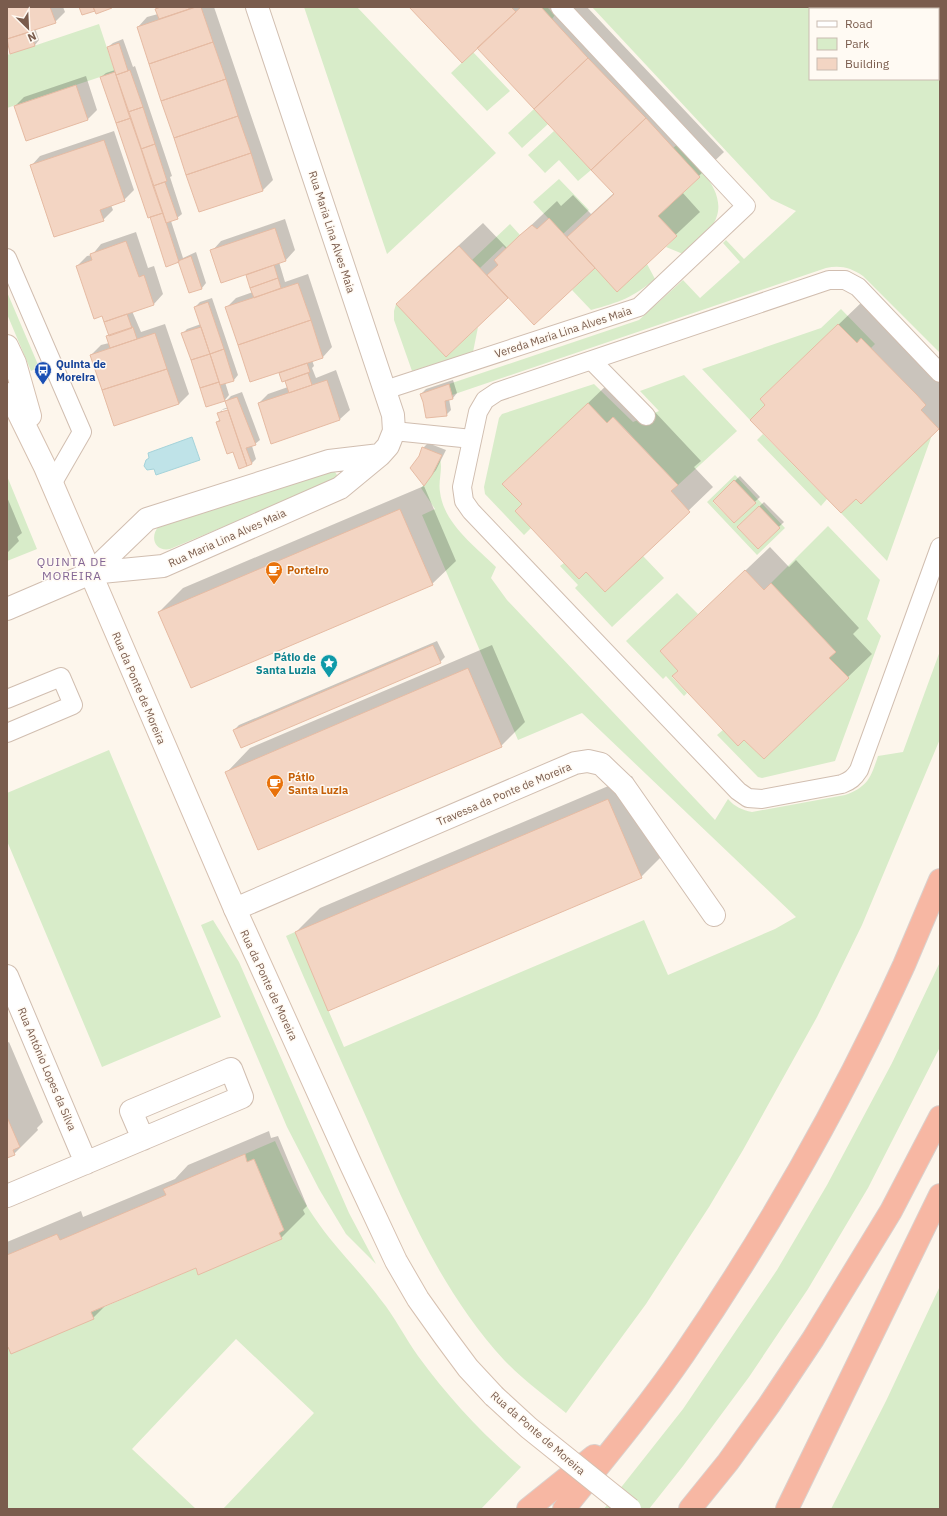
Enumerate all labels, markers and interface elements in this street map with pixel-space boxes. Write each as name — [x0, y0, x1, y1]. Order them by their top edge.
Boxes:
north arrow — [8, 8, 48, 48]
legend — [809, 8, 939, 80]
text: Road — [845, 16, 873, 31]
text: N — [26, 29, 39, 45]
text: Park — [845, 36, 870, 51]
text: Building — [845, 56, 890, 71]
street label: Rua Maria Lina Alves Maia — [306, 169, 358, 295]
street label: Vereda Maria Lina Alves Maia — [493, 303, 633, 361]
place label: Quinta de Moreira — [56, 357, 106, 384]
bus stop icon: Quinta de Moreira — [33, 360, 53, 385]
street label: Rua Maria Lina Alves Maia — [166, 506, 288, 570]
district label: QUINTA DE MOREIRA — [37, 554, 107, 583]
cafe icon: Porteiro — [264, 560, 284, 585]
place label: Porteiro — [287, 563, 329, 577]
street label: Rua da Ponte de Moreira — [109, 630, 169, 746]
place label: Pátio de Santa Luzia — [256, 650, 316, 677]
place icon: Pátio de Santa Luzia — [319, 653, 339, 678]
street label: Travessa da Ponte de Moreira — [435, 759, 574, 829]
place label: Pátio Santa Luzia — [288, 770, 348, 797]
cafe icon: Pátio Santa Luzia — [265, 773, 285, 798]
street label: Rua da Ponte de Moreira — [237, 927, 301, 1043]
street label: Rua António Lopes da Silva — [15, 1005, 79, 1133]
street label: Rua da Ponte de Moreira — [488, 1388, 588, 1478]

